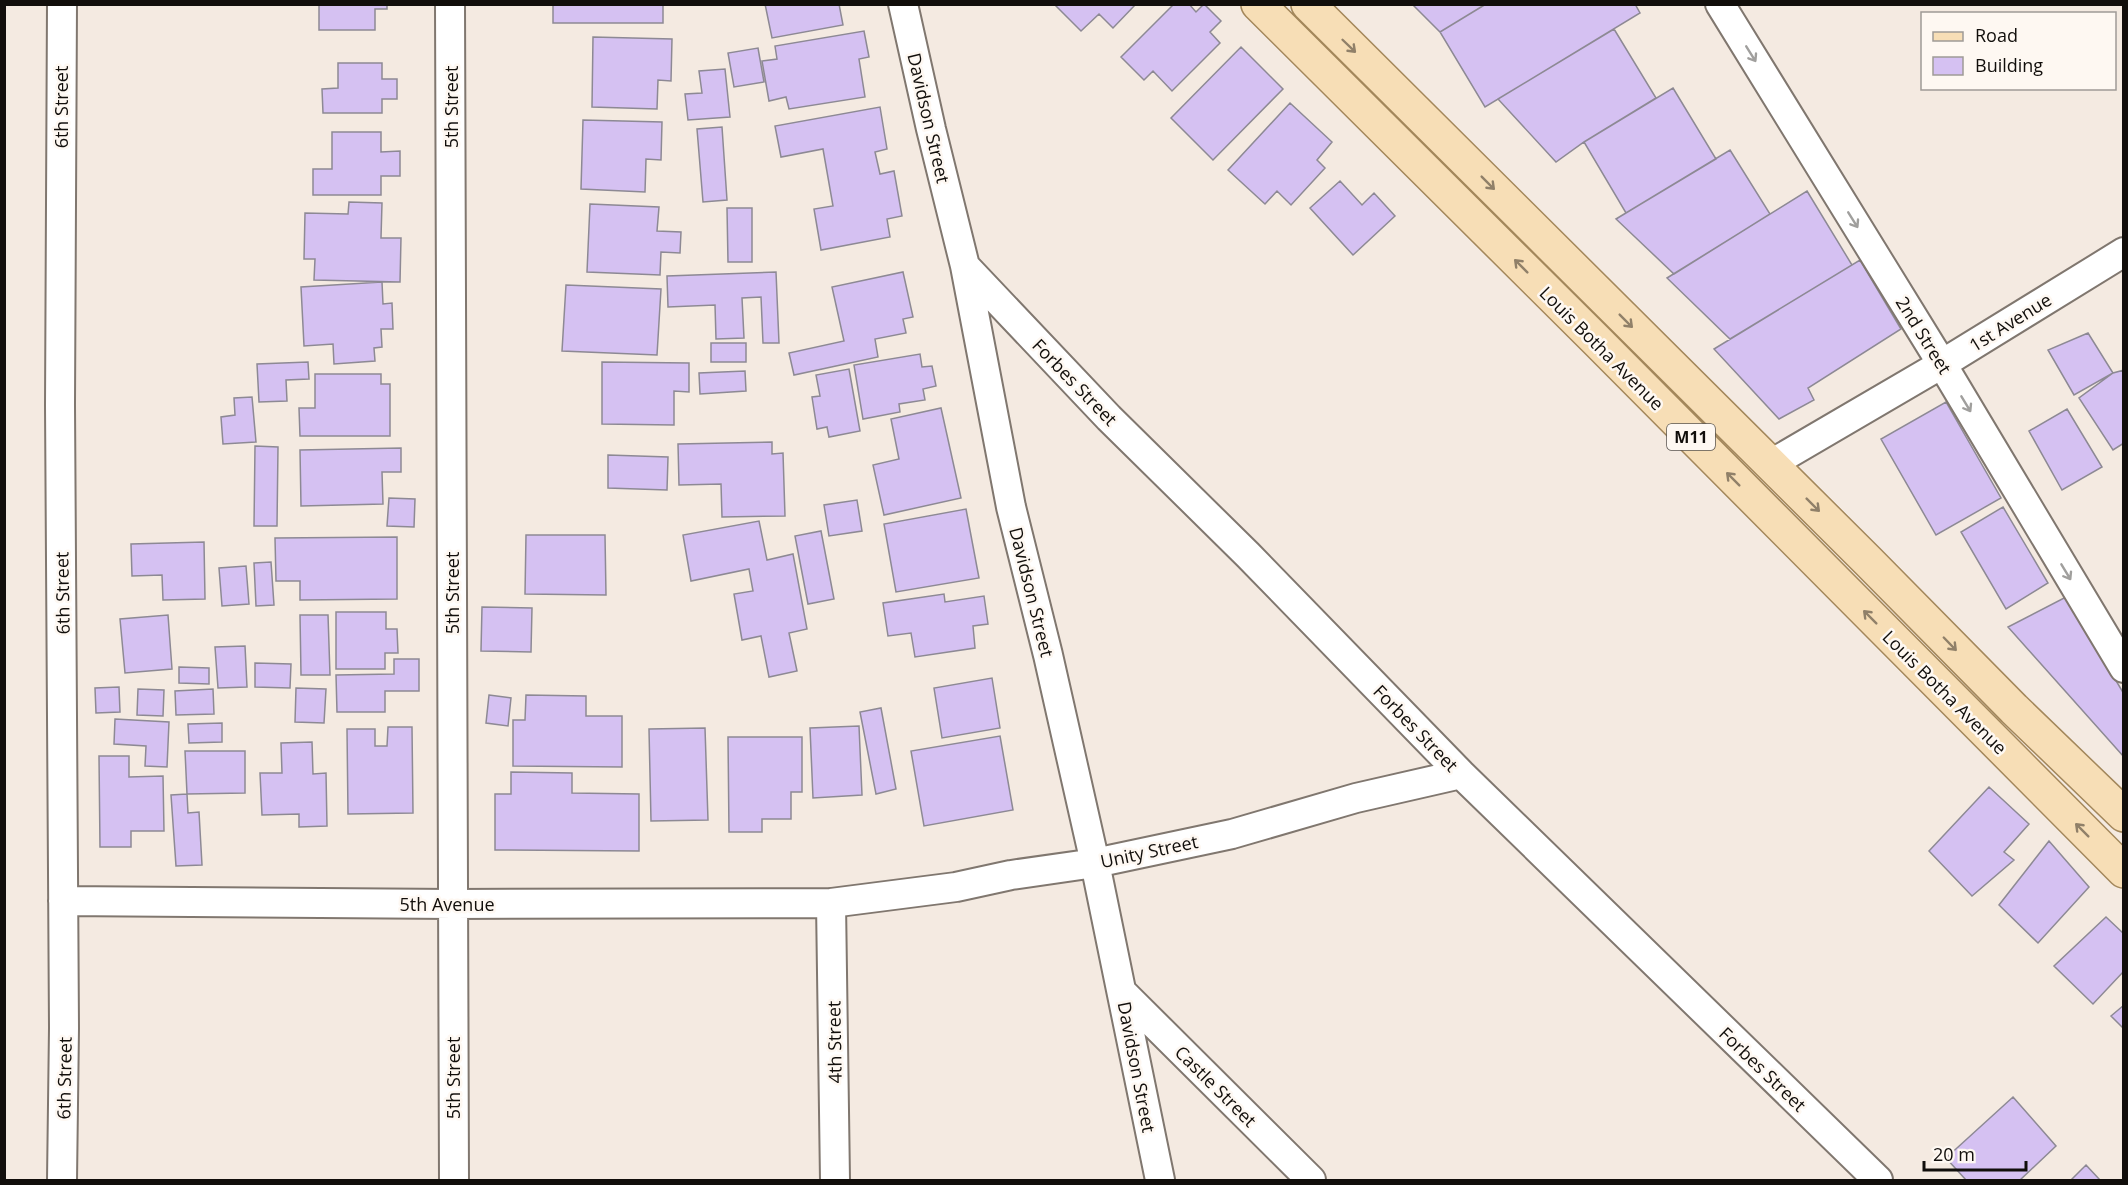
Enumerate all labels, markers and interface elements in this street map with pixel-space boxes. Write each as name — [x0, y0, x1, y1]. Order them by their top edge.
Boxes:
legend — [1921, 12, 2116, 90]
text: Road — [1975, 23, 2018, 47]
one-way arrow — [1342, 38, 1357, 53]
one-way arrow — [1745, 45, 1757, 62]
street label: Davidson Street — [902, 50, 956, 186]
text: Building — [1975, 53, 2043, 77]
street label: 6th Street — [49, 66, 73, 148]
street label: 5th Street — [439, 66, 463, 148]
one-way arrow — [1481, 175, 1495, 190]
one-way arrow — [1848, 211, 1860, 228]
one-way arrow — [1514, 259, 1529, 274]
street label: Louis Botha Avenue — [1535, 281, 1669, 415]
street label: 1st Avenue — [1964, 287, 2056, 357]
street label: 2nd Street — [1891, 292, 1957, 378]
one-way arrow — [1618, 313, 1633, 328]
street label: Forbes Street — [1027, 333, 1123, 431]
one-way arrow — [1961, 395, 1973, 412]
road number: M11 — [1667, 424, 1715, 450]
one-way arrow — [1725, 472, 1740, 486]
one-way arrow — [1805, 498, 1820, 512]
street label: Davidson Street — [1004, 525, 1060, 659]
street label: 6th Street — [49, 551, 75, 635]
street label: 5th Street — [440, 552, 464, 634]
one-way arrow — [2061, 563, 2073, 580]
one-way arrow — [1863, 610, 1878, 624]
street label: Louis Botha Avenue — [1878, 625, 2012, 759]
one-way arrow — [1942, 636, 1957, 651]
street label: Forbes Street — [1368, 679, 1464, 777]
one-way arrow — [2075, 822, 2089, 837]
street label: Unity Street — [1098, 829, 1200, 873]
street label: 5th Avenue — [399, 892, 495, 916]
street label: Davidson Street — [1113, 999, 1161, 1135]
street label: 4th Street — [821, 1000, 847, 1084]
street label: Forbes Street — [1714, 1021, 1812, 1117]
street label: 6th Street — [51, 1036, 77, 1120]
street label: 5th Street — [441, 1037, 465, 1119]
street label: Castle Street — [1170, 1040, 1262, 1132]
scale bar — [1924, 1134, 2026, 1172]
text: 20 m — [1933, 1142, 1975, 1166]

